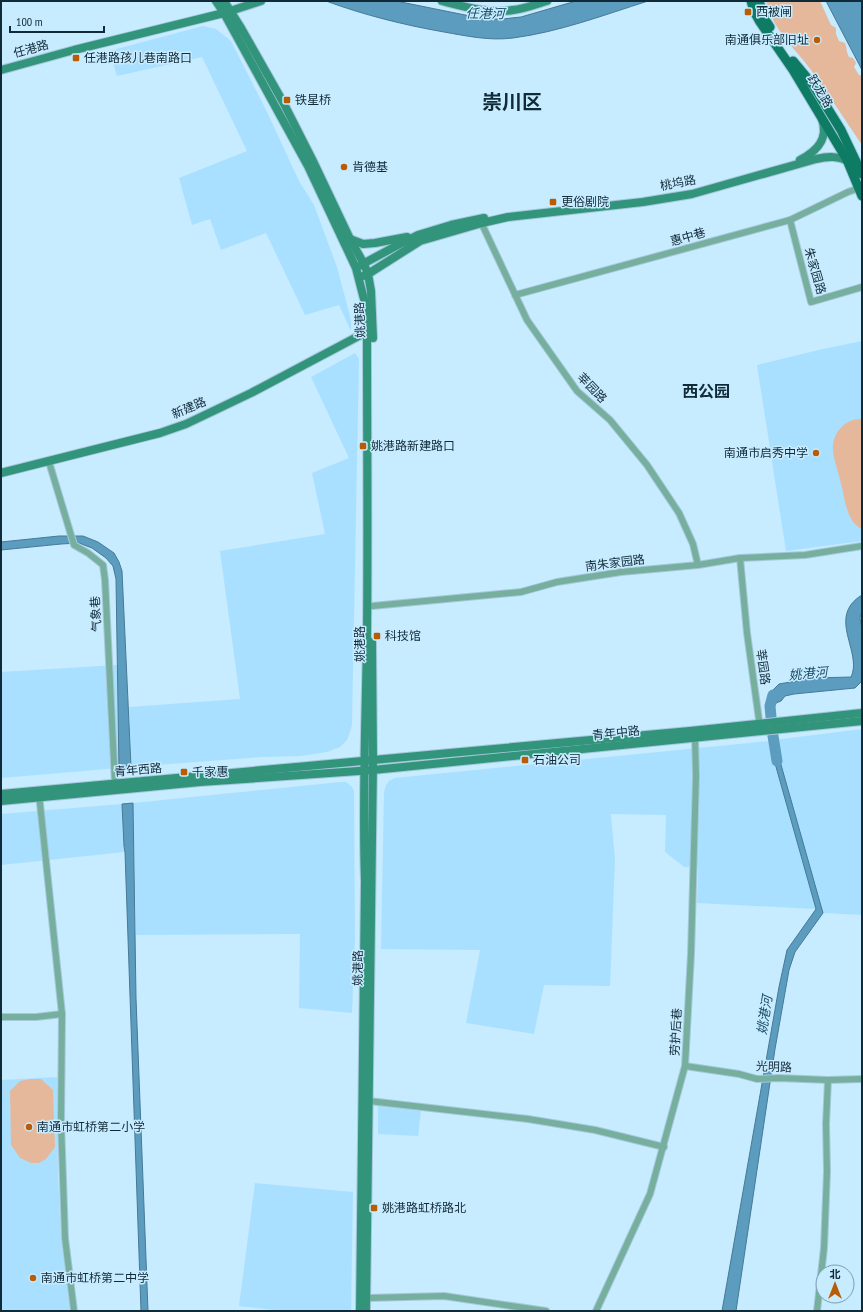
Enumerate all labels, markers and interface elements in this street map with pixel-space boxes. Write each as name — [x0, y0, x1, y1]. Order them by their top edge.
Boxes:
place label: 西被闸 — [756, 4, 792, 19]
water label: 任港河 — [465, 5, 508, 22]
marker: 西被闸 — [743, 7, 753, 17]
scale bar — [10, 8, 104, 34]
text: 100 m — [16, 14, 43, 29]
place label: 南通俱乐部旧址 — [725, 32, 809, 47]
marker: 南通俱乐部旧址 — [812, 35, 822, 45]
street label: 任港路 — [12, 37, 50, 60]
place label: 任港路孩儿巷南路口 — [84, 50, 192, 65]
marker: 任港路孩儿巷南路口 — [71, 53, 81, 63]
street label: 跃龙路 — [805, 71, 836, 110]
district label: 崇川区 — [482, 89, 542, 115]
place label: 铁星桥 — [295, 92, 331, 107]
marker: 铁星桥 — [282, 95, 292, 105]
place label: 肯德基 — [352, 159, 388, 174]
marker: 肯德基 — [339, 162, 349, 172]
street label: 桃坞路 — [659, 172, 697, 193]
place label: 更俗剧院 — [561, 194, 609, 209]
marker: 更俗剧院 — [548, 197, 558, 207]
street label: 惠中巷 — [668, 224, 707, 249]
street label: 朱家园路 — [802, 246, 829, 296]
street label: 姚港路 — [351, 302, 368, 338]
street label: 莘园路 — [574, 369, 610, 406]
district label: 西公园 — [682, 381, 730, 401]
street label: 新建路 — [169, 394, 208, 421]
place label: 姚港路新建路口 — [371, 438, 455, 453]
marker: 姚港路新建路口 — [358, 441, 368, 451]
place label: 南通市启秀中学 — [724, 445, 808, 460]
marker: 南通市启秀中学 — [811, 448, 821, 458]
street label: 南朱家园路 — [584, 551, 646, 574]
street label: 气象巷 — [87, 596, 104, 632]
street label: 姚港路 — [352, 626, 367, 662]
place label: 科技馆 — [385, 628, 421, 643]
marker: 科技馆 — [372, 631, 382, 641]
street label: 莘园路 — [754, 648, 773, 686]
water label: 姚港河 — [788, 663, 831, 684]
street label: 青年中路 — [591, 723, 641, 742]
place label: 石油公司 — [533, 752, 581, 767]
marker: 石油公司 — [520, 755, 530, 765]
street label: 青年西路 — [113, 760, 163, 779]
place label: 千家惠 — [192, 764, 228, 779]
marker: 千家惠 — [179, 767, 189, 777]
street label: 姚港路 — [350, 950, 365, 986]
water label: 姚港河 — [753, 992, 776, 1036]
street label: 劳护后巷 — [667, 1008, 684, 1056]
street label: 光明路 — [756, 1058, 792, 1075]
place label: 南通市虹桥第二小学 — [37, 1119, 145, 1134]
marker: 南通市虹桥第二小学 — [24, 1122, 34, 1132]
place label: 姚港路虹桥路北 — [382, 1200, 466, 1215]
marker: 姚港路虹桥路北 — [369, 1203, 379, 1213]
north arrow — [815, 1264, 855, 1304]
text: 北 — [830, 1267, 841, 1281]
place label: 南通市虹桥第二中学 — [41, 1270, 149, 1285]
marker: 南通市虹桥第二中学 — [28, 1273, 38, 1283]

